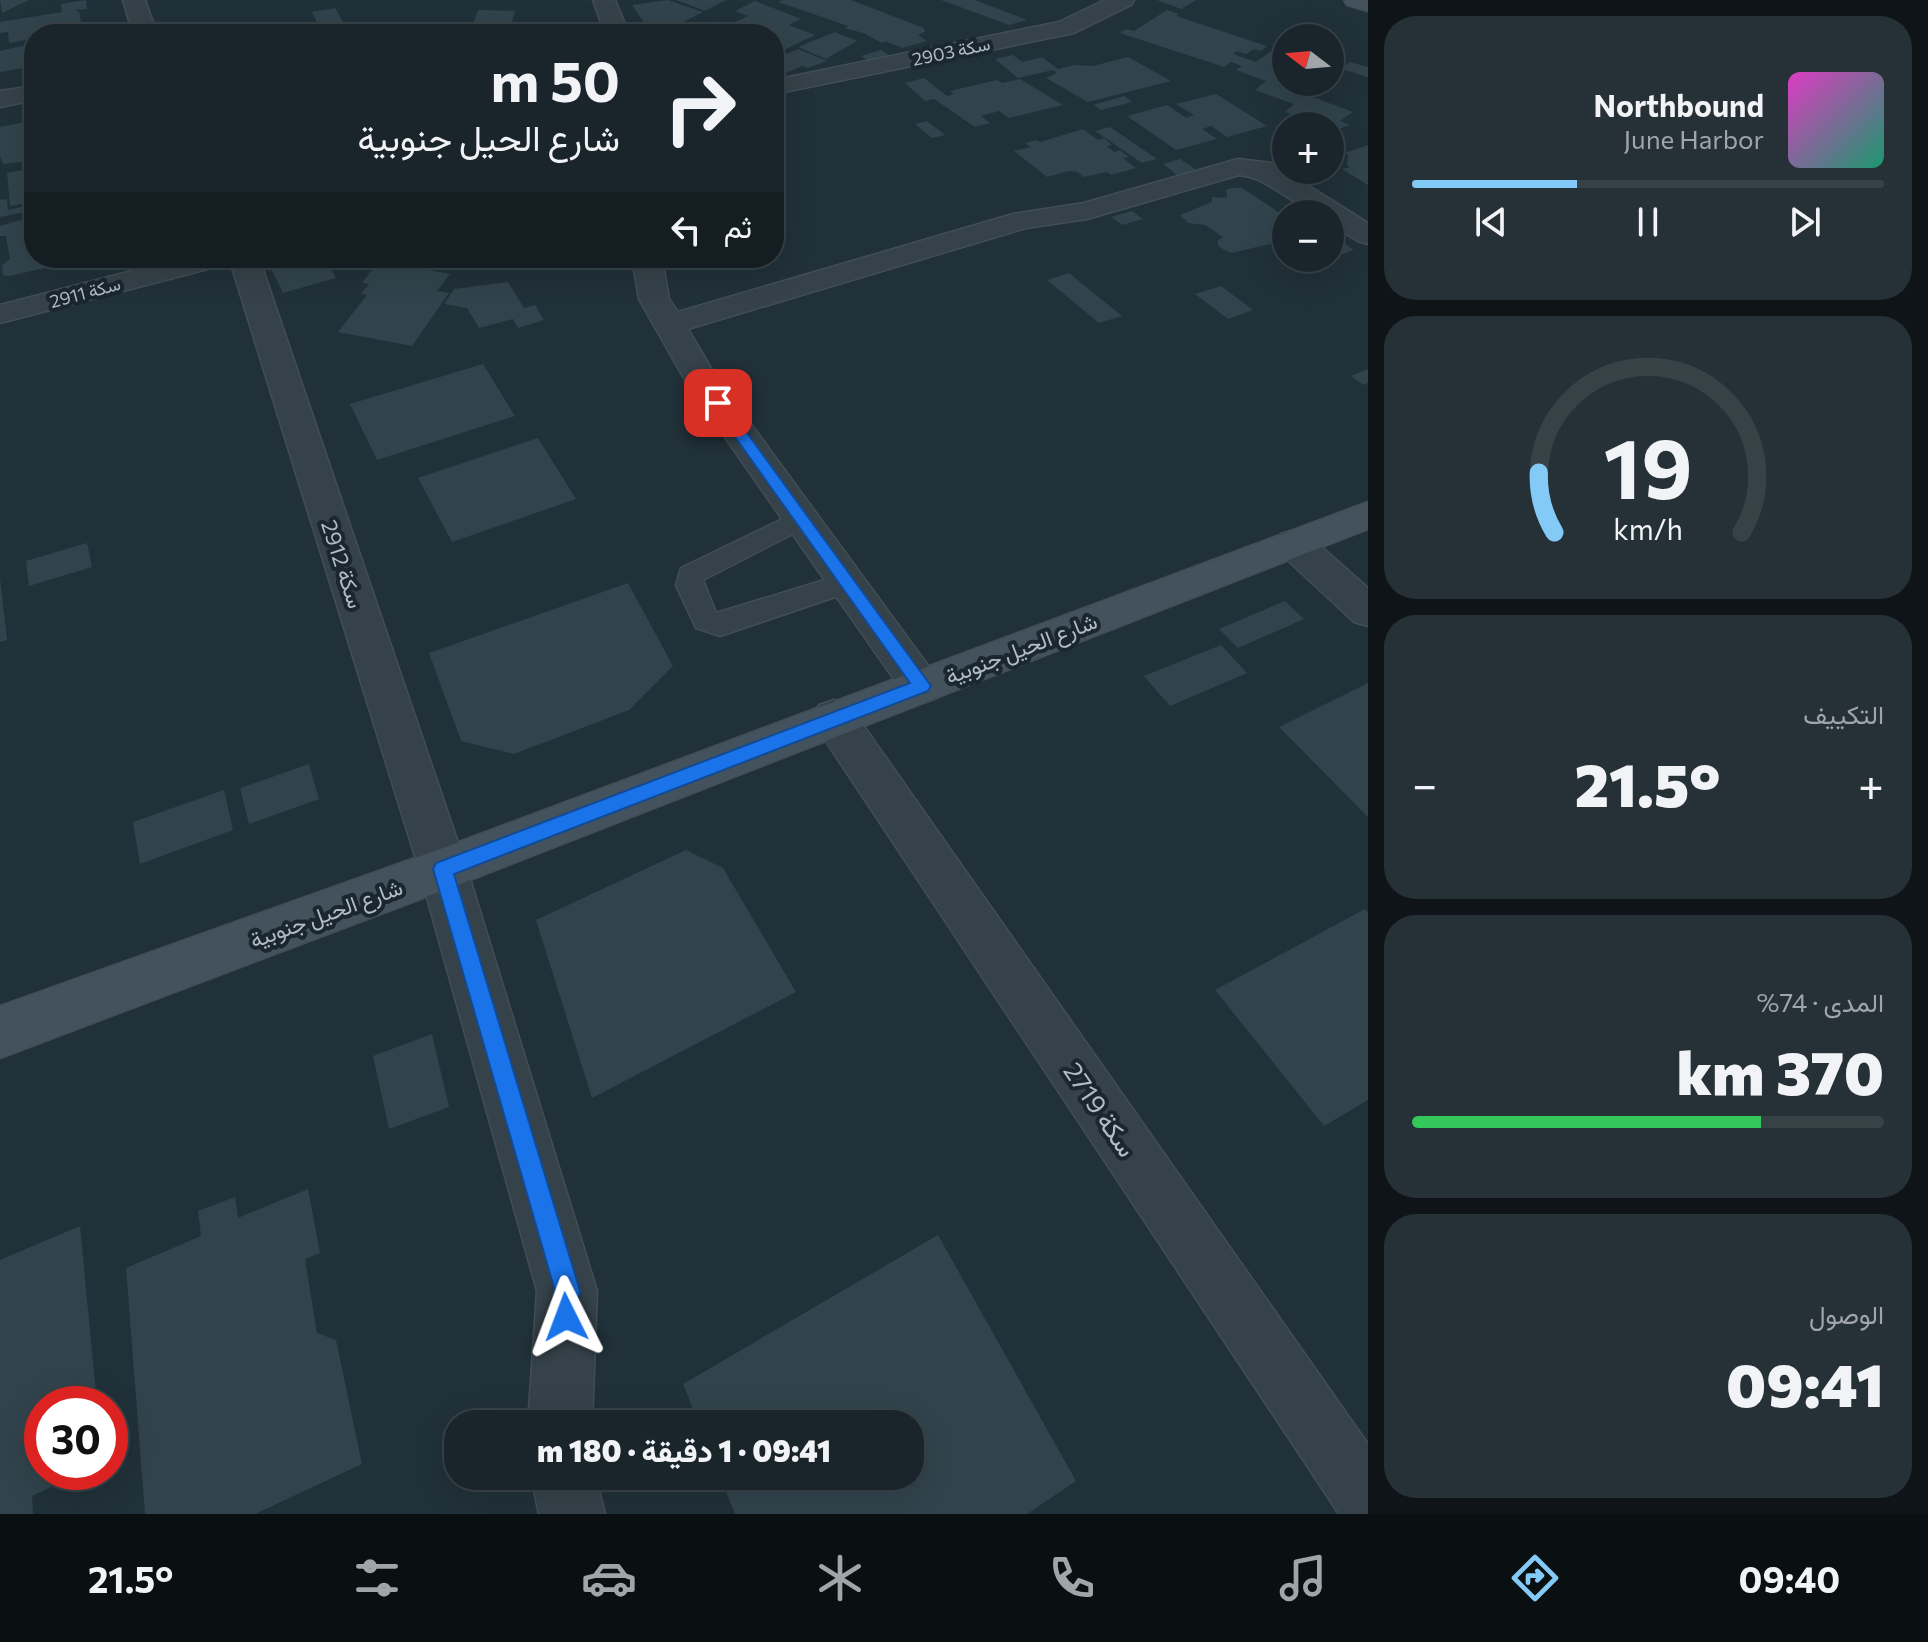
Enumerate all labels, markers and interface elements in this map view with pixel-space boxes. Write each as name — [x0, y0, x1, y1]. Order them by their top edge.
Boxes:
north arrow — [1272, 24, 1344, 96]
map controls — [1272, 24, 1344, 272]
street label: سكة 2903 — [910, 32, 992, 70]
text: 50 m — [491, 45, 620, 114]
icon: right — [648, 56, 752, 160]
text: Northbound — [1593, 86, 1764, 123]
button: + — [1272, 112, 1344, 184]
text: شارع الحيل جنوبية — [358, 114, 620, 158]
text: June Harbor — [1624, 123, 1764, 154]
button: − — [1272, 200, 1344, 272]
icon: previous — [1469, 200, 1513, 244]
icon: pause — [1626, 200, 1670, 244]
icon: next — [1783, 200, 1827, 244]
text: ثم — [724, 207, 752, 244]
icon: left — [664, 208, 708, 252]
street label: سكة 2911 — [47, 272, 123, 312]
pin — [684, 369, 752, 437]
icon: arrive — [696, 381, 740, 425]
text: 19 — [1604, 414, 1692, 516]
text: km/h — [1613, 512, 1683, 547]
street label: سكة 2912 — [316, 516, 370, 612]
street label: شارع الحيل جنوبية — [941, 607, 1101, 691]
text: التكييف — [1803, 698, 1884, 729]
text: 21.5° — [1574, 746, 1721, 819]
text: − — [1412, 756, 1437, 810]
text: + — [1858, 756, 1884, 810]
street label: شارع الحيل جنوبية — [246, 873, 407, 955]
text: المدى · 74% — [1757, 986, 1884, 1017]
text: 370 km — [1677, 1034, 1884, 1107]
street label: سكة 2719 — [1058, 1056, 1144, 1162]
position arrow — [524, 1275, 608, 1359]
text: الوصول — [1809, 1298, 1884, 1329]
text: 09:41 — [1726, 1346, 1884, 1419]
speed limit sign: 30 — [24, 1386, 128, 1490]
text: 09:41 · 1 دقيقة · 180 m — [537, 1431, 831, 1468]
icon: filters — [349, 1550, 405, 1606]
icon: car — [581, 1550, 637, 1606]
icon: climate — [812, 1550, 868, 1606]
icon: phone — [1044, 1550, 1100, 1606]
icon: music — [1275, 1550, 1331, 1606]
icon: directions — [1507, 1550, 1563, 1606]
text: 21.5° — [88, 1556, 173, 1600]
text: 09:40 — [1739, 1556, 1840, 1600]

